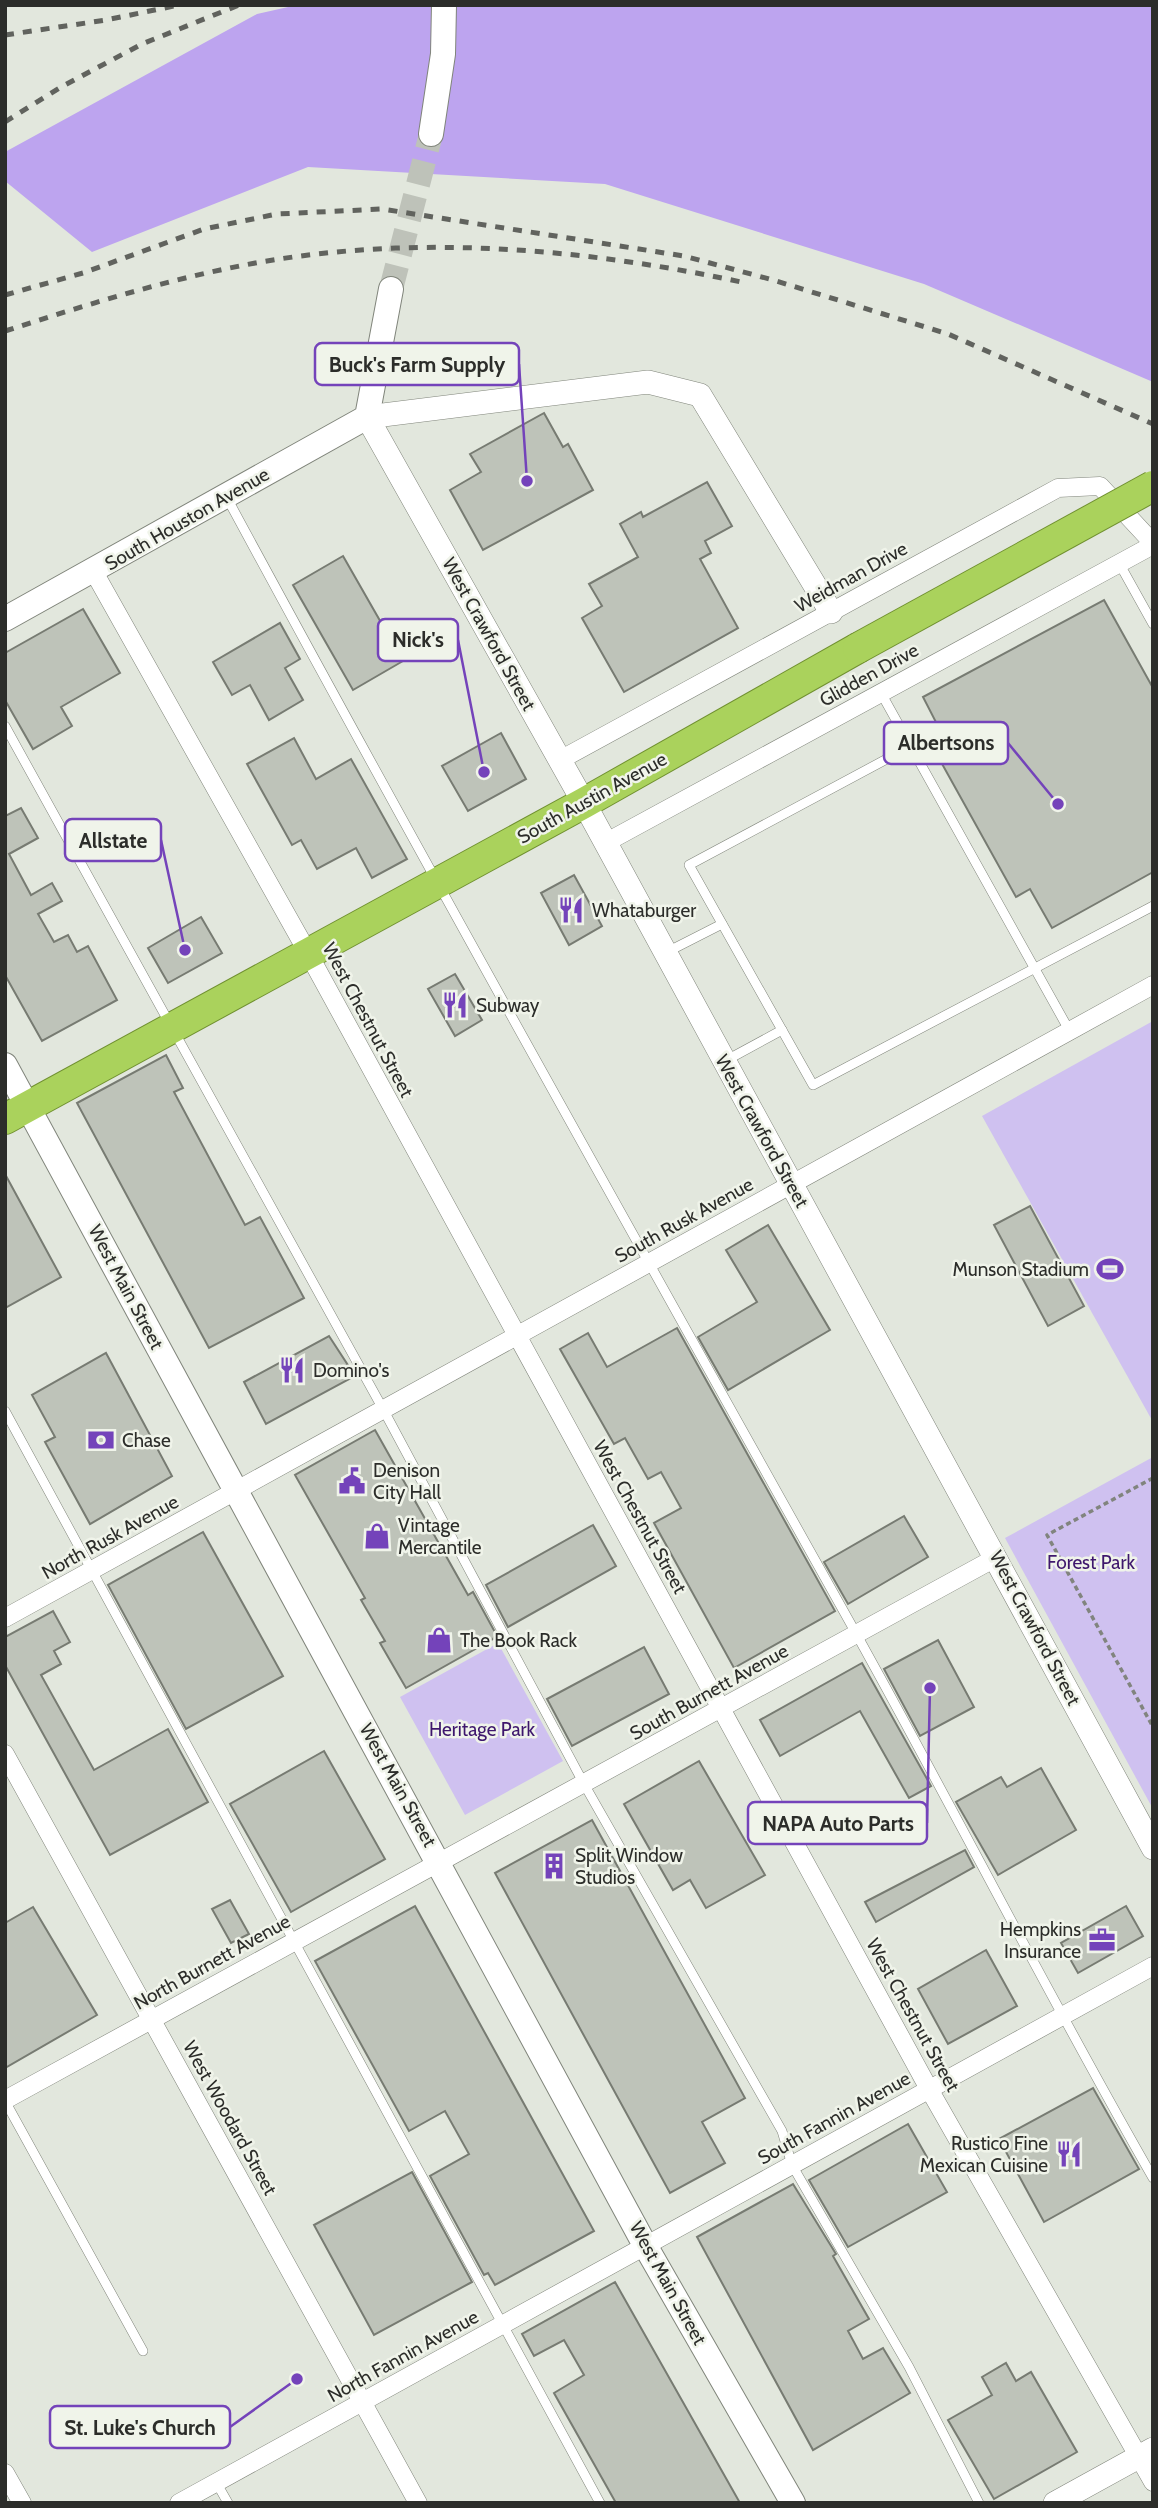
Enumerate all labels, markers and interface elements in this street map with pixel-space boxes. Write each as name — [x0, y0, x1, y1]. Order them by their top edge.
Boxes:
callout: Buck's Farm Supply — [315, 343, 519, 385]
text: Buck's Farm Supply — [329, 352, 506, 377]
street label: South Houston Avenue — [101, 462, 273, 575]
street label: Weidman Drive — [791, 537, 911, 617]
street label: West Crawford Street — [437, 553, 541, 715]
callout: Nick's — [378, 619, 458, 661]
text: Nick's — [392, 627, 444, 652]
street label: Glidden Drive — [816, 638, 923, 712]
callout: Albertsons — [884, 722, 1008, 764]
text: Albertsons — [898, 730, 994, 755]
street label: South Austin Avenue — [513, 747, 671, 849]
callout: Allstate — [65, 819, 161, 861]
text: Allstate — [79, 828, 147, 853]
restaurant icon: Whataburger — [556, 895, 586, 925]
place label: Whataburger — [592, 899, 696, 922]
street label: West Chestnut Street — [318, 939, 419, 1102]
restaurant icon: Subway — [440, 990, 470, 1020]
place label: Subway — [476, 994, 540, 1017]
street label: West Crawford Street — [710, 1050, 814, 1212]
street label: South Rusk Avenue — [611, 1172, 757, 1268]
street label: West Main Street — [84, 1221, 169, 1354]
sports icon: Munson Stadium — [1095, 1254, 1125, 1284]
place label: Munson Stadium — [952, 1258, 1089, 1281]
restaurant icon: Domino's — [277, 1355, 307, 1385]
place label: Domino's — [313, 1359, 390, 1382]
bank icon: Chase — [86, 1425, 116, 1455]
place label: Chase — [122, 1429, 171, 1452]
street label: West Chestnut Street — [588, 1436, 692, 1598]
place label: Denison City Hall — [373, 1459, 441, 1504]
public building icon: Denison City Hall — [337, 1466, 367, 1496]
street label: North Rusk Avenue — [38, 1490, 183, 1584]
place label: Vintage Mercantile — [398, 1514, 482, 1559]
shop icon: Vintage Mercantile — [362, 1521, 392, 1551]
street label: West Crawford Street — [985, 1547, 1086, 1710]
park label: Forest Park — [1047, 1551, 1135, 1574]
shop icon: The Book Rack — [424, 1625, 454, 1655]
place label: The Book Rack — [460, 1629, 577, 1652]
street label: South Burnett Avenue — [626, 1639, 792, 1745]
park label: Heritage Park — [429, 1718, 536, 1741]
street label: West Main Street — [355, 1719, 442, 1851]
callout: NAPA Auto Parts — [748, 1802, 927, 1844]
text: NAPA Auto Parts — [762, 1811, 914, 1836]
place label: Split Window Studios — [575, 1844, 683, 1889]
building icon: Split Window Studios — [539, 1851, 569, 1881]
street label: North Burnett Avenue — [130, 1909, 295, 2015]
place label: Hempkins Insurance — [1000, 1918, 1081, 1963]
office icon: Hempkins Insurance — [1087, 1925, 1117, 1955]
street label: West Chestnut Street — [861, 1934, 965, 2096]
street label: West Woodard Street — [178, 2037, 282, 2200]
street label: South Fannin Avenue — [754, 2066, 915, 2169]
place label: Rustico Fine Mexican Cuisine — [920, 2132, 1048, 2177]
restaurant icon: Rustico Fine Mexican Cuisine — [1054, 2139, 1084, 2169]
street label: West Main Street — [625, 2217, 712, 2349]
street label: North Fannin Avenue — [324, 2305, 483, 2407]
callout: St. Luke's Church — [50, 2406, 230, 2448]
text: St. Luke's Church — [64, 2415, 216, 2440]

